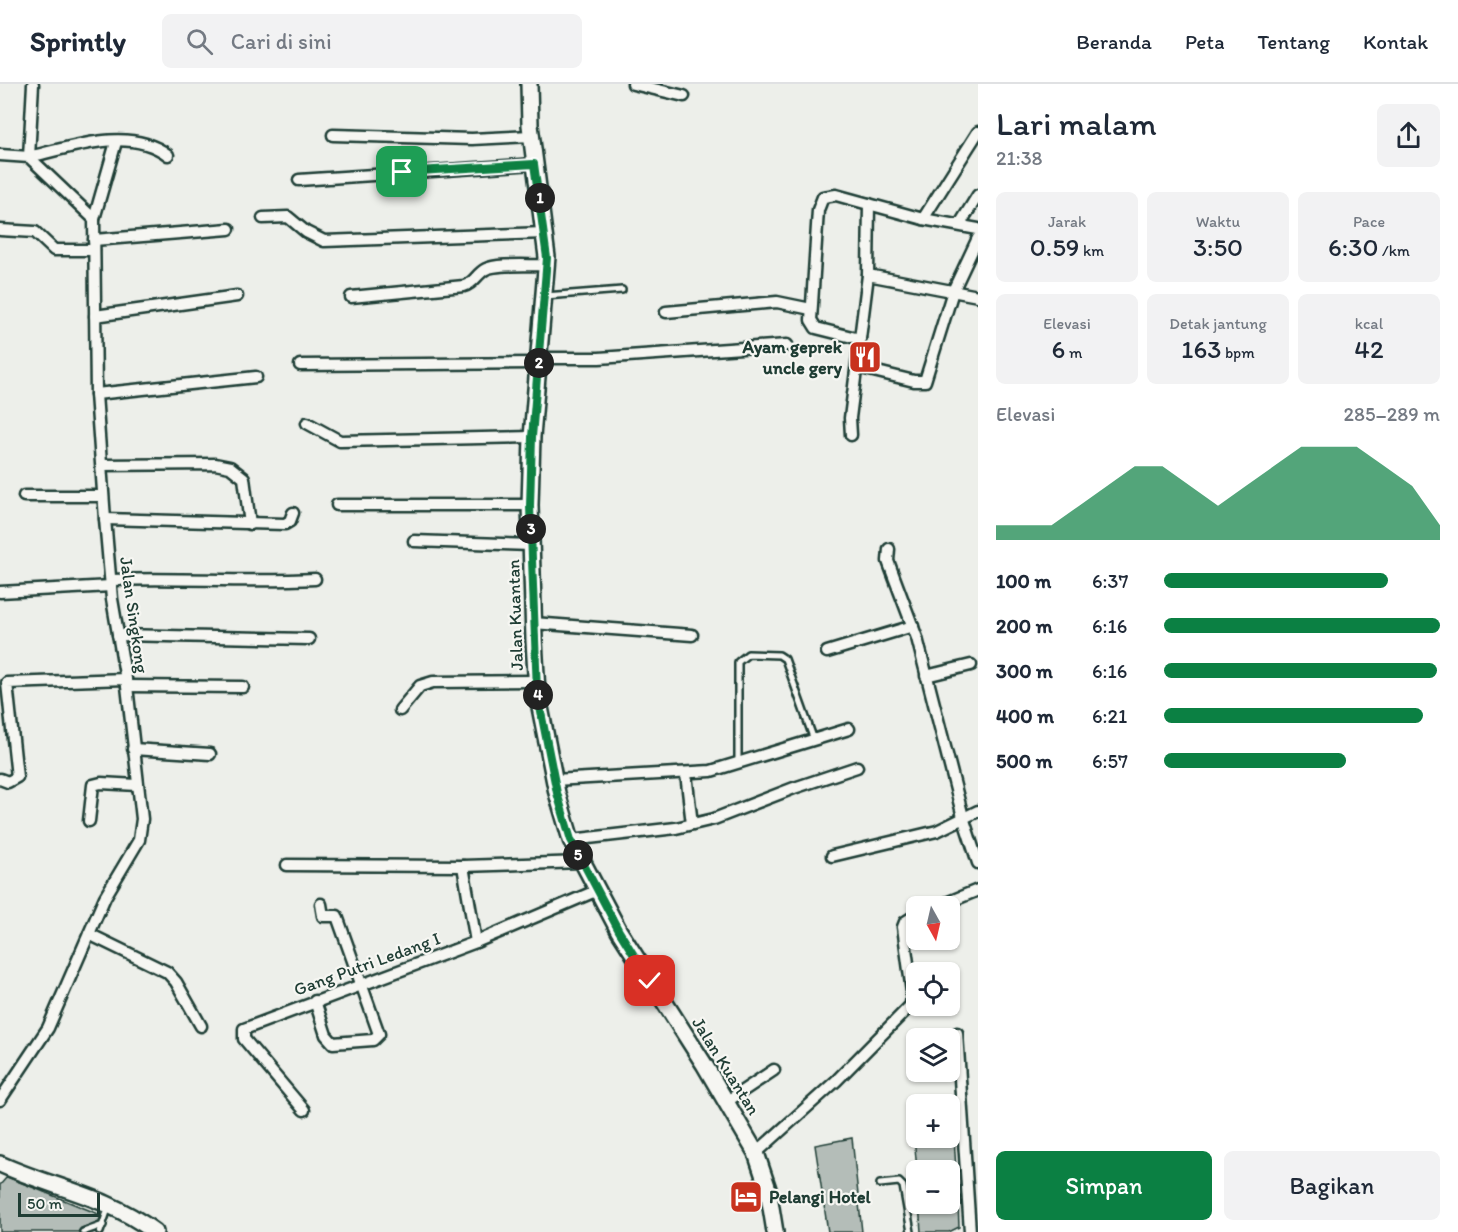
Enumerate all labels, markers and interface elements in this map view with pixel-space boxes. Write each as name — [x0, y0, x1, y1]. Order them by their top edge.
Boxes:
search box — [162, 14, 582, 68]
text: Sprintly — [30, 24, 126, 58]
icon: search — [183, 25, 216, 58]
text: Cari di sini — [231, 28, 332, 55]
text: Beranda — [1076, 29, 1152, 54]
text: Peta — [1185, 29, 1225, 54]
text: Tentang — [1258, 29, 1330, 54]
text: Kontak — [1363, 29, 1428, 54]
text: Lari malam — [996, 104, 1157, 143]
button: share — [1377, 104, 1440, 167]
pin — [376, 146, 427, 197]
text: 21:38 — [996, 146, 1043, 170]
icon: arrive — [385, 155, 418, 188]
pin: 1 — [525, 183, 555, 213]
text: 1 — [536, 188, 544, 207]
text: Jarak — [1048, 212, 1086, 231]
text: Waktu — [1196, 212, 1240, 231]
text: Pace — [1353, 212, 1385, 231]
text: 0.59 — [1030, 231, 1079, 263]
text: 3:50 — [1193, 231, 1243, 263]
text: 6:30 — [1328, 231, 1378, 263]
text: km — [1079, 241, 1104, 260]
text: /km — [1378, 241, 1410, 260]
text: Elevasi — [1043, 314, 1091, 333]
text: Detak jantung — [1169, 314, 1267, 333]
text: kcal — [1355, 314, 1383, 333]
text: 6 — [1052, 333, 1065, 365]
text: 163 — [1181, 333, 1221, 365]
text: 42 — [1354, 333, 1384, 365]
place label: Ayam geprek uncle gery — [741, 336, 843, 379]
restaurant icon: Ayam geprek uncle gery — [847, 339, 883, 375]
text: m — [1065, 343, 1082, 362]
text: bpm — [1221, 343, 1255, 362]
pin: 2 — [524, 348, 554, 378]
text: 2 — [535, 353, 543, 372]
text: Elevasi — [996, 402, 1055, 426]
text: 285–289 m — [1344, 402, 1440, 426]
pin: 3 — [516, 514, 546, 544]
text: 3 — [527, 519, 535, 538]
street label: Jalan Singkong — [115, 555, 153, 675]
street label: Jalan Kuantan — [502, 559, 528, 671]
text: 100 m — [996, 569, 1051, 593]
text: 6:37 — [1092, 569, 1128, 593]
text: 200 m — [996, 614, 1052, 638]
text: 6:16 — [1092, 614, 1127, 638]
text: 300 m — [996, 659, 1053, 683]
text: 6:16 — [1092, 659, 1127, 683]
pin: 4 — [523, 680, 553, 710]
text: 4 — [533, 685, 543, 704]
text: 400 m — [996, 704, 1054, 728]
text: 6:21 — [1092, 704, 1127, 728]
text: 500 m — [996, 749, 1052, 773]
text: 6:57 — [1092, 749, 1128, 773]
pin: 5 — [563, 840, 593, 870]
text: 5 — [574, 845, 582, 864]
north arrow — [906, 896, 960, 950]
map controls — [906, 896, 960, 1214]
street label: Gang Putri Ledang I — [291, 927, 443, 1001]
pin — [624, 955, 675, 1006]
button: locate — [906, 962, 960, 1016]
icon: check — [633, 964, 666, 997]
street label: Jalan Kuantan — [687, 1013, 765, 1119]
button: layers — [906, 1028, 960, 1082]
button: + — [906, 1094, 960, 1148]
button: Simpan — [996, 1151, 1212, 1220]
button: Bagikan — [1224, 1151, 1440, 1220]
button: − — [906, 1160, 960, 1214]
hotel icon: Pelangi Hotel — [728, 1179, 764, 1215]
place label: Pelangi Hotel — [769, 1186, 872, 1208]
scale bar — [18, 1190, 100, 1218]
text: 50 m — [27, 1194, 62, 1213]

